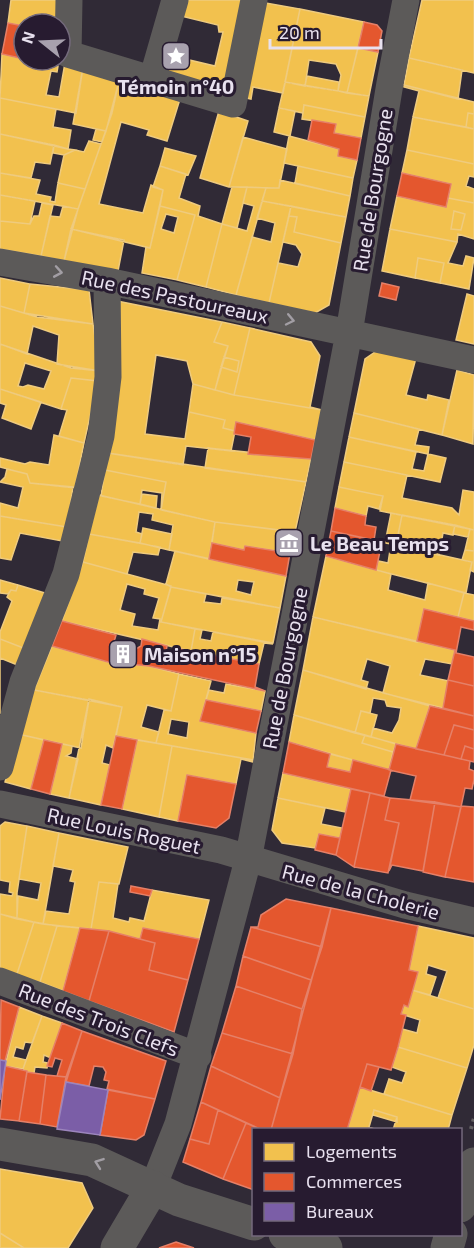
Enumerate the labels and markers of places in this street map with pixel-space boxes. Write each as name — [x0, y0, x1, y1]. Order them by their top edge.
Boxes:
place icon: Témoin n°40 — [160, 40, 192, 72]
place label: Témoin n°40 — [118, 74, 234, 98]
museum icon: Le Beau Temps — [273, 527, 305, 559]
place label: Le Beau Temps — [310, 531, 449, 555]
building icon: Maison n°15 — [107, 638, 139, 670]
place label: Maison n°15 — [144, 642, 257, 666]

